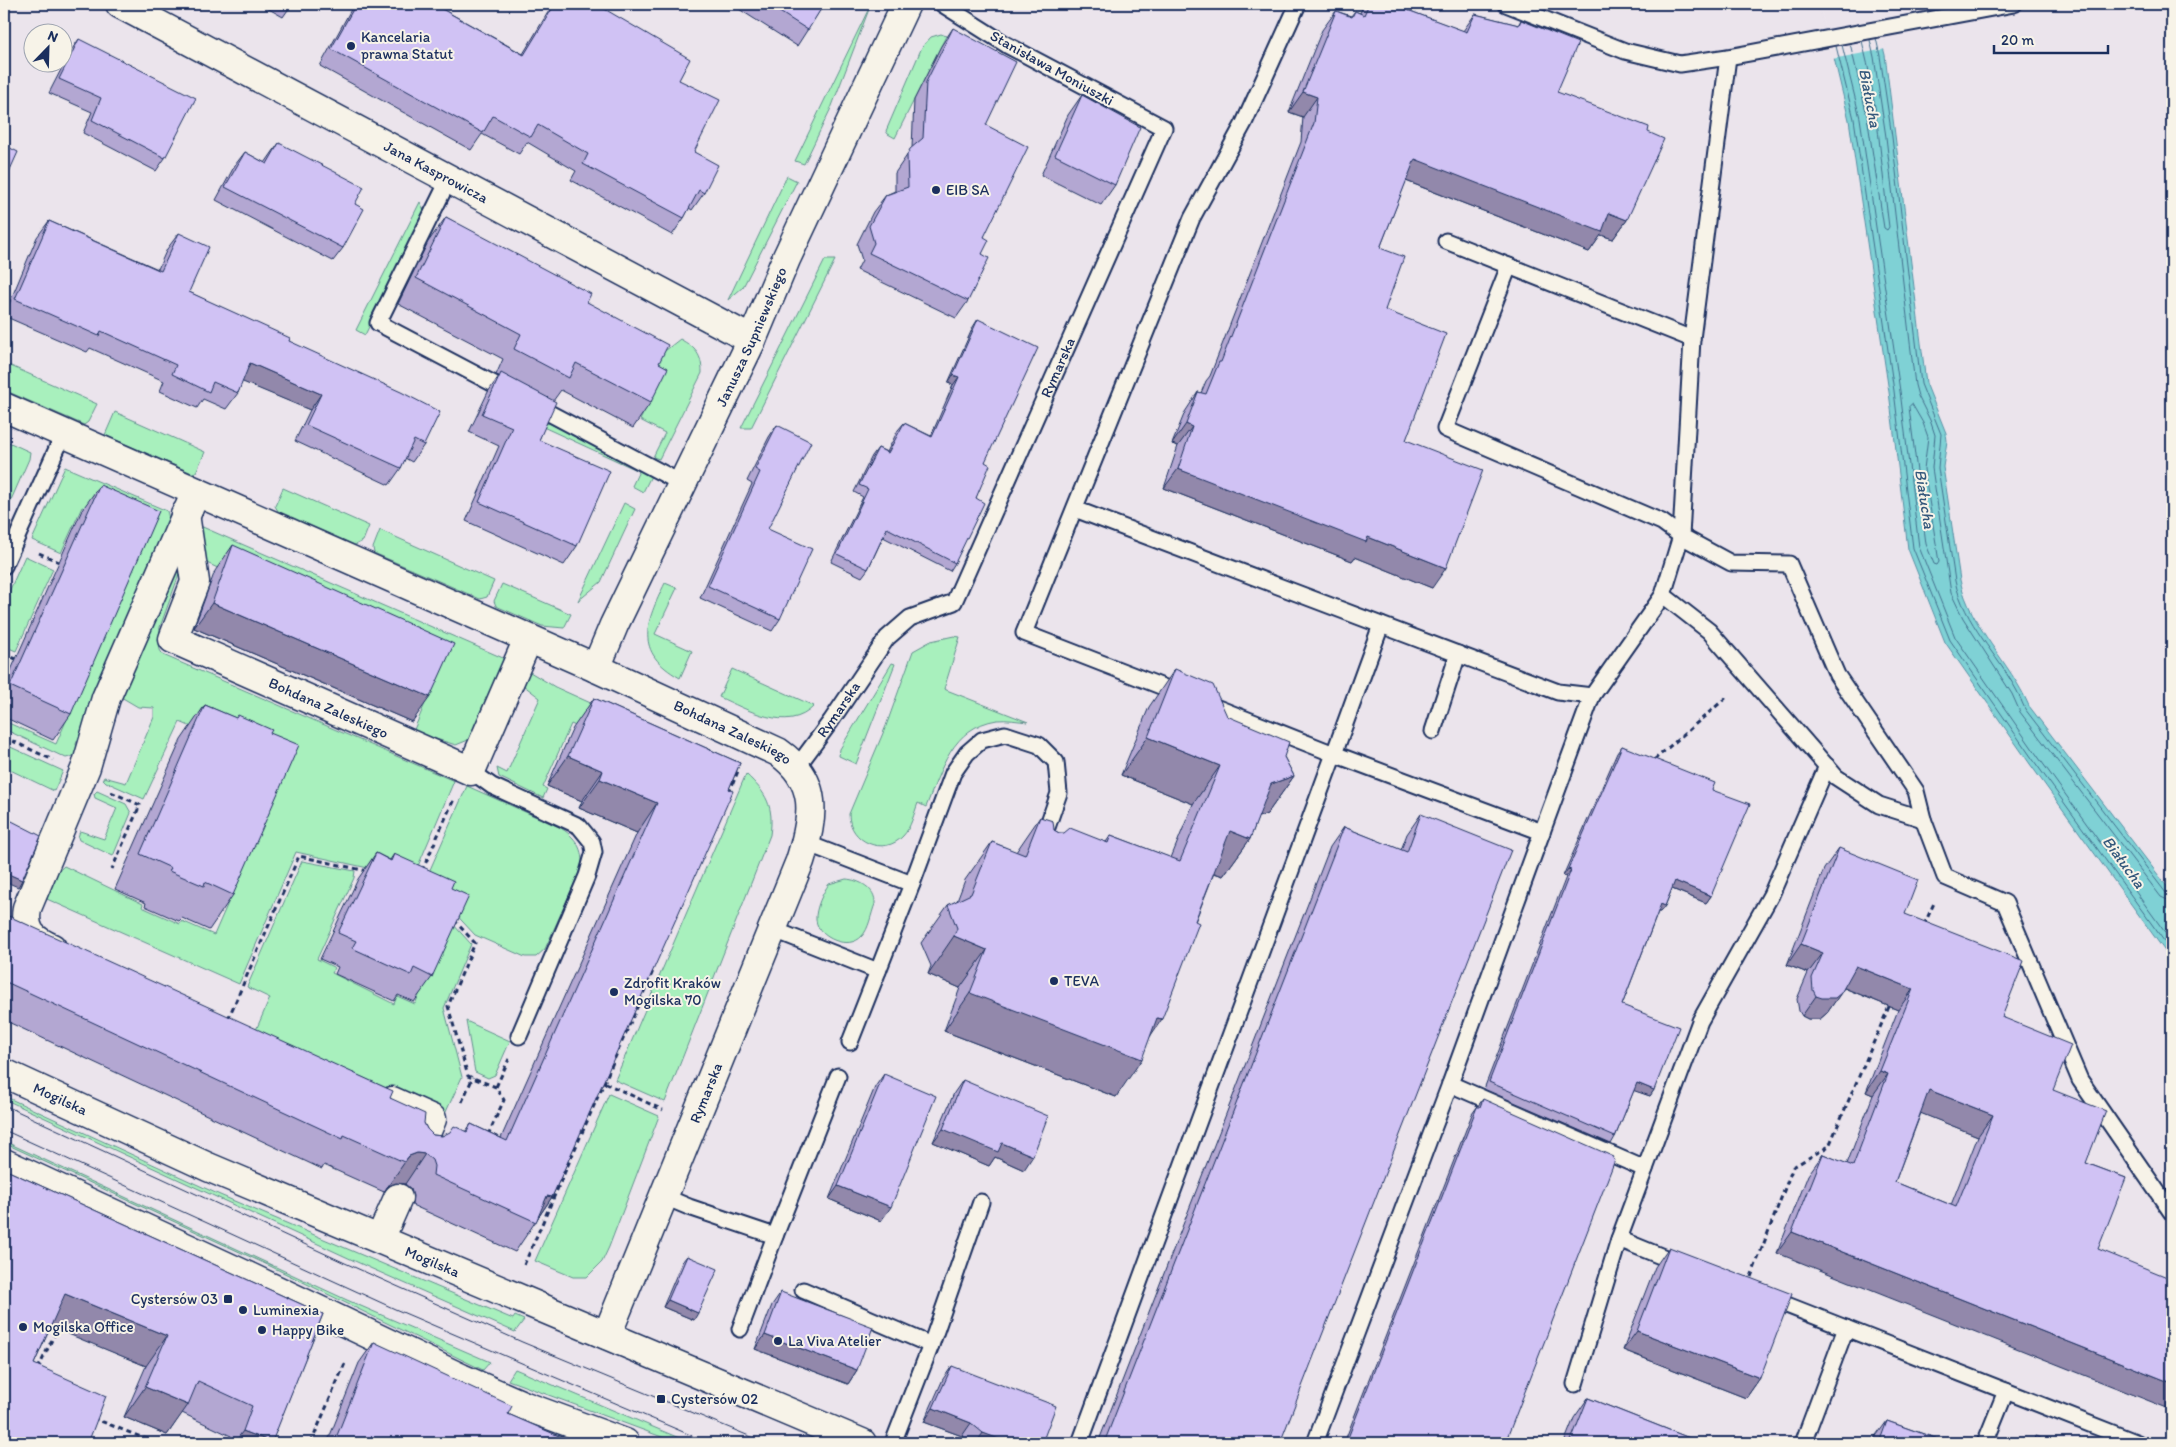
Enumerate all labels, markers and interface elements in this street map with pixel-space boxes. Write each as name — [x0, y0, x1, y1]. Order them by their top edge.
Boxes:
north arrow — [22, 22, 72, 72]
scale bar — [1994, 22, 2107, 54]
text: N — [45, 27, 61, 46]
street label: Stanisława Moniuszki — [987, 27, 1117, 109]
place label: Kancelaria prawna Statut — [361, 28, 454, 63]
text: 20 m — [2001, 31, 2035, 49]
marker: Kancelaria prawna Statut — [345, 40, 357, 52]
water label: Białucha — [1855, 67, 1885, 130]
street label: Jana Kasprowicza — [381, 137, 491, 207]
place label: EIB SA — [946, 181, 990, 199]
marker: EIB SA — [930, 184, 942, 196]
street label: Janusza Supniewskiego — [712, 264, 791, 409]
street label: Rymarska — [1037, 334, 1079, 400]
water label: Białucha — [1911, 468, 1939, 531]
street label: Bohdana Zaleskiego — [266, 674, 391, 742]
street label: Rymarska — [813, 678, 864, 741]
street label: Bohdana Zaleskiego — [671, 696, 796, 768]
water label: Białucha — [2099, 832, 2150, 892]
place label: TEVA — [1064, 972, 1100, 990]
place label: Zdrofit Kraków Mogilska 70 — [624, 974, 721, 1009]
marker: TEVA — [1048, 975, 1060, 987]
marker: Zdrofit Kraków Mogilska 70 — [608, 986, 620, 998]
street label: Rymarska — [686, 1060, 726, 1126]
street label: Mogilska — [30, 1079, 90, 1119]
street label: Mogilska — [402, 1242, 462, 1281]
place label: Cystersów 03 — [131, 1290, 218, 1308]
marker: Cystersów 03 — [222, 1293, 234, 1305]
place label: Luminexia — [253, 1301, 320, 1319]
marker: Luminexia — [237, 1304, 249, 1316]
place label: Mogilska Office — [33, 1318, 134, 1336]
marker: Mogilska Office — [17, 1321, 29, 1333]
place label: Happy Bike — [272, 1321, 344, 1339]
marker: Happy Bike — [256, 1324, 268, 1336]
place label: La Viva Atelier — [788, 1332, 881, 1350]
marker: La Viva Atelier — [772, 1335, 784, 1347]
place label: Cystersów 02 — [671, 1390, 758, 1408]
marker: Cystersów 02 — [655, 1393, 667, 1405]

